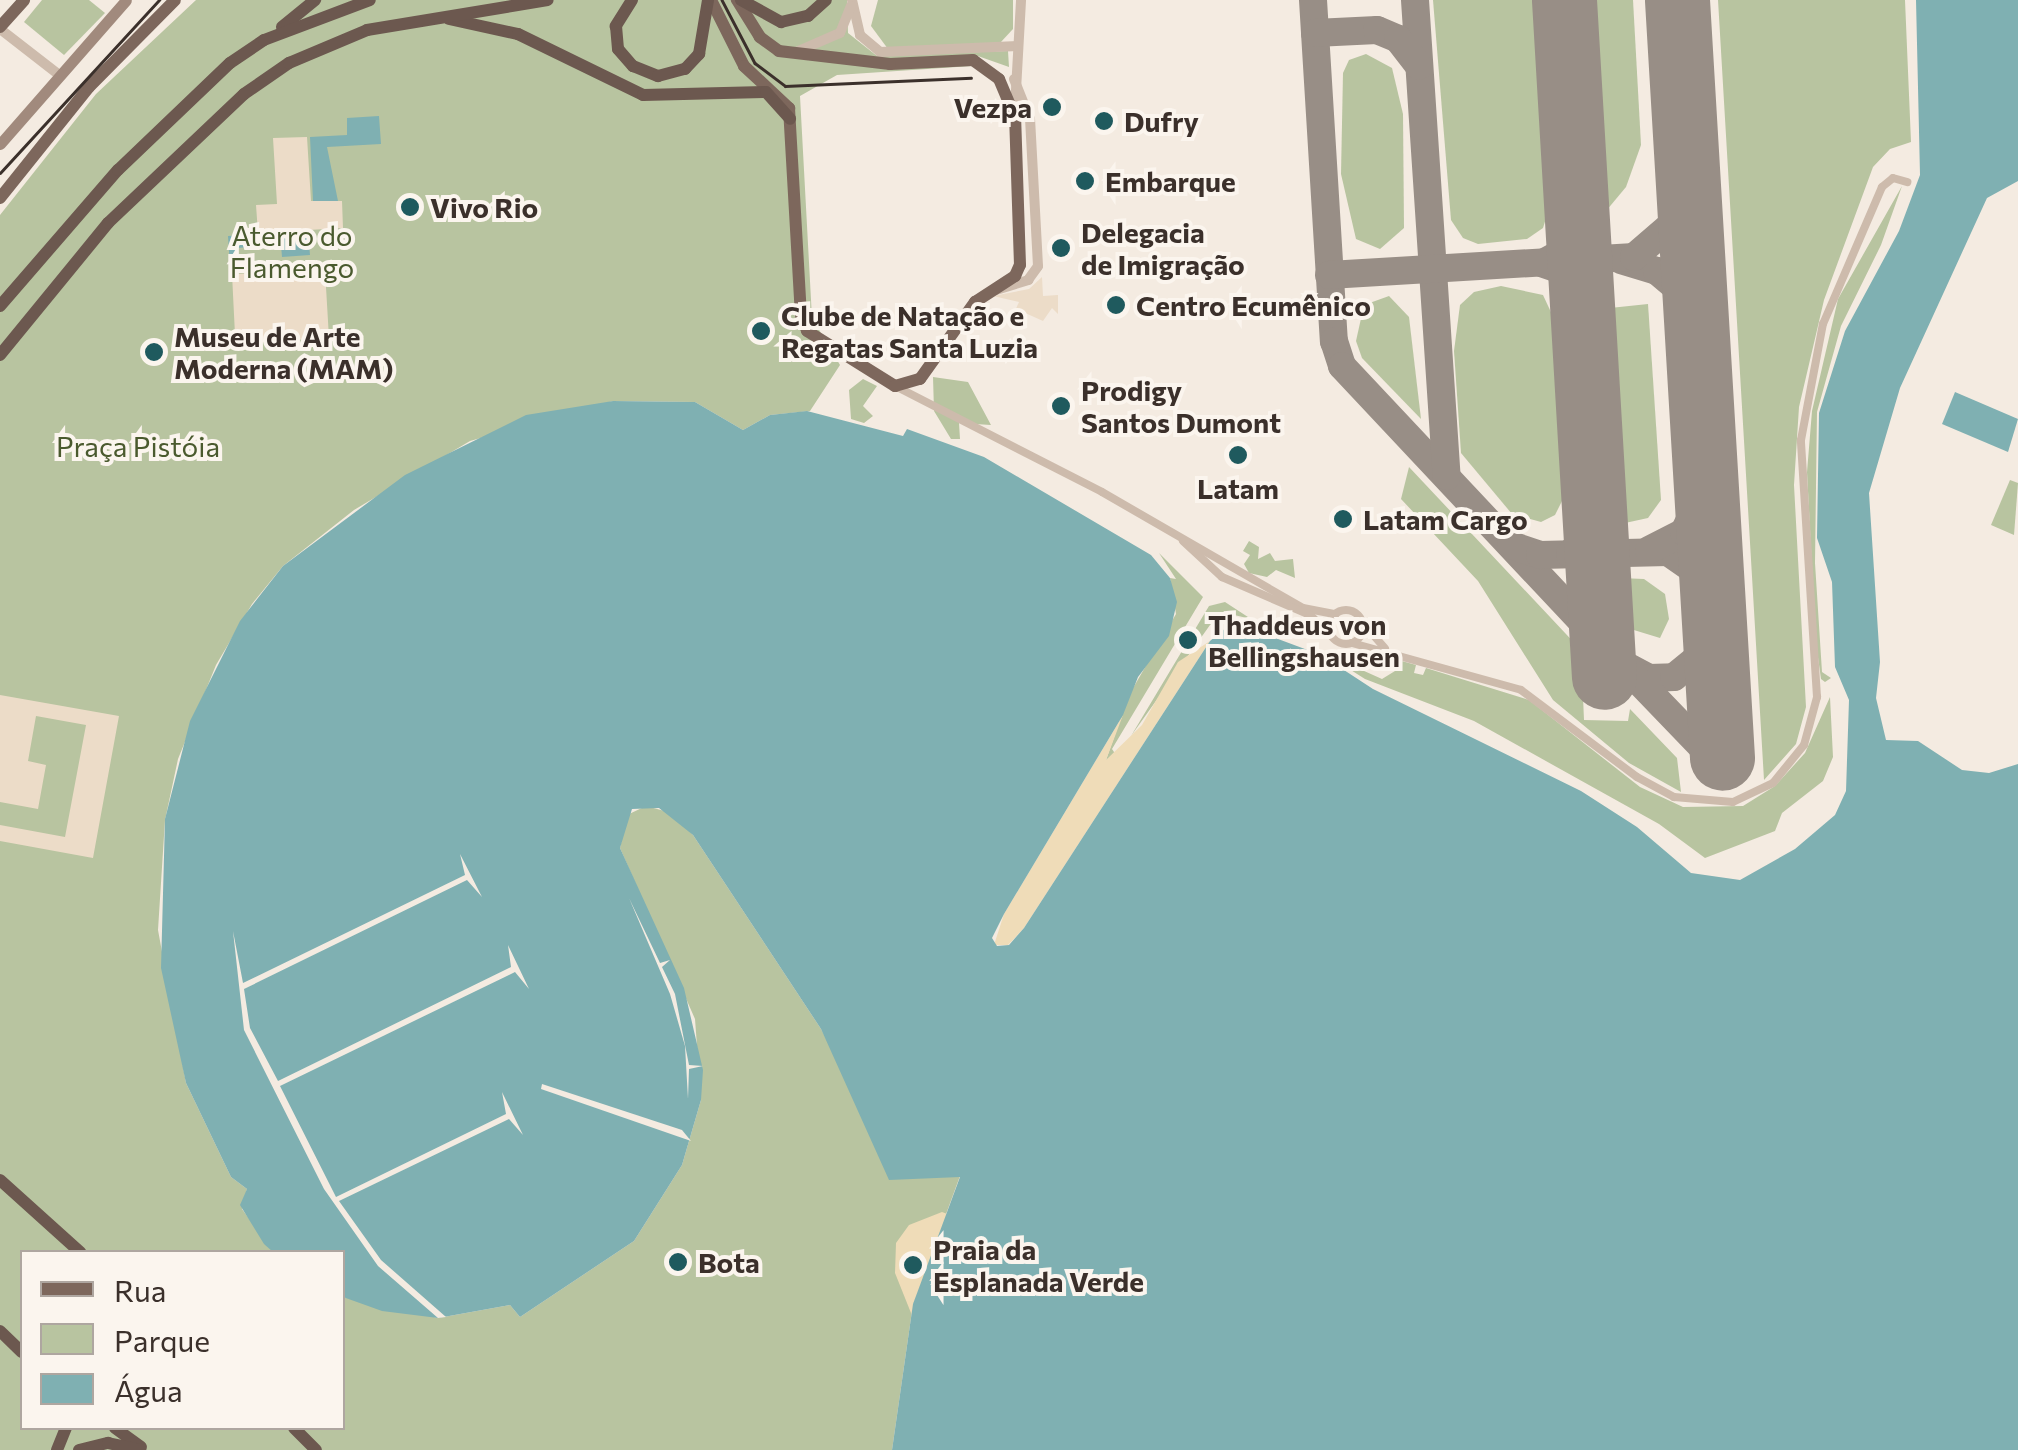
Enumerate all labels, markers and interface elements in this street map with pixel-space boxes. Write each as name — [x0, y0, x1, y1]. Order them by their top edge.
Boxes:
place label: Vezpa — [954, 90, 1032, 124]
marker: Vezpa — [1041, 96, 1063, 118]
place label: Dufry — [1124, 104, 1199, 138]
marker: Dufry — [1093, 110, 1115, 132]
place label: Embarque — [1105, 164, 1236, 198]
marker: Embarque — [1074, 170, 1096, 192]
place label: Vivo Rio — [430, 190, 538, 224]
marker: Vivo Rio — [399, 196, 421, 218]
place label: Delegacia de Imigração — [1081, 215, 1245, 281]
park label: Aterro do Flamengo — [230, 218, 354, 284]
marker: Delegacia de Imigração — [1050, 237, 1072, 259]
place label: Centro Ecumênico — [1136, 288, 1371, 322]
marker: Centro Ecumênico — [1105, 294, 1127, 316]
place label: Clube de Natação e Regatas Santa Luzia — [781, 298, 1038, 364]
place label: Museu de Arte Moderna (MAM) — [174, 319, 394, 385]
marker: Clube de Natação e Regatas Santa Luzia — [750, 320, 772, 342]
marker: Museu de Arte Moderna (MAM) — [143, 341, 165, 363]
place label: Prodigy Santos Dumont — [1081, 373, 1281, 439]
marker: Prodigy Santos Dumont — [1050, 395, 1072, 417]
park label: Praça Pistóia — [56, 429, 220, 463]
marker: Latam — [1227, 444, 1249, 466]
place label: Latam — [1197, 471, 1279, 505]
place label: Latam Cargo — [1363, 502, 1528, 536]
marker: Latam Cargo — [1332, 508, 1354, 530]
place label: Thaddeus von Bellingshausen — [1208, 607, 1400, 673]
marker: Thaddeus von Bellingshausen — [1177, 629, 1199, 651]
place label: Praia da Esplanada Verde — [933, 1232, 1144, 1298]
place label: Bota — [698, 1245, 760, 1279]
legend — [20, 1250, 345, 1430]
marker: Bota — [667, 1251, 689, 1273]
marker: Praia da Esplanada Verde — [902, 1254, 924, 1276]
text: Rua — [114, 1271, 166, 1308]
text: Parque — [114, 1321, 210, 1358]
text: Água — [114, 1371, 183, 1408]

